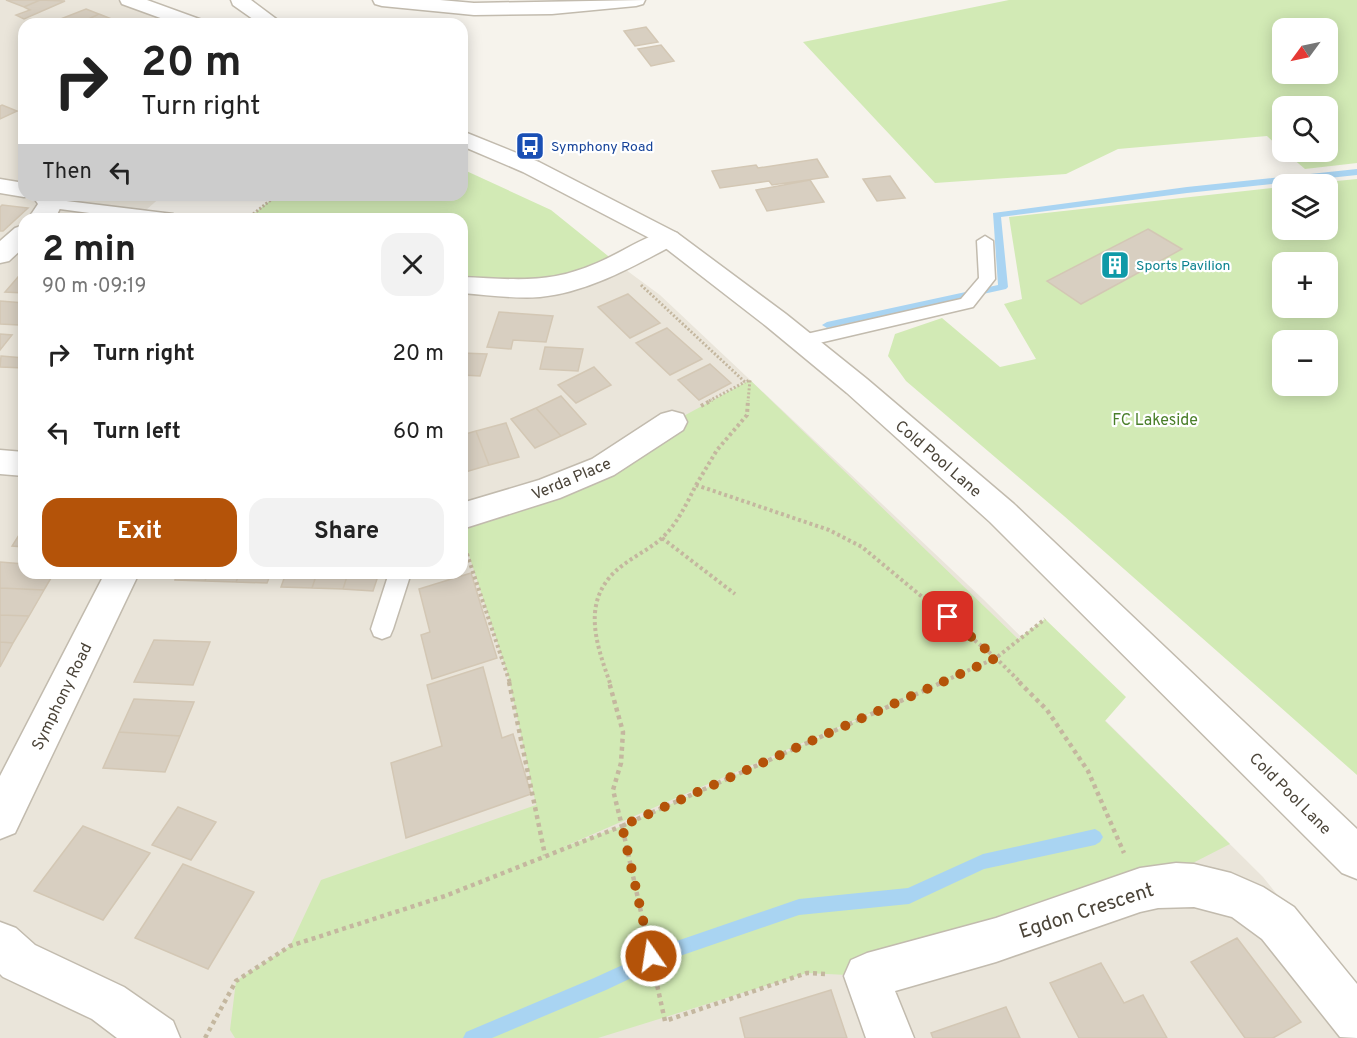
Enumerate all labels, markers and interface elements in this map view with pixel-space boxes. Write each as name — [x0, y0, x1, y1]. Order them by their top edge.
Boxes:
north arrow — [1272, 18, 1338, 84]
map controls — [1272, 18, 1338, 396]
text: 20 m — [141, 38, 242, 91]
icon: right — [42, 42, 120, 120]
text: Turn right — [141, 90, 260, 124]
button: search — [1272, 96, 1338, 162]
bus stop icon: Symphony Road — [514, 130, 546, 162]
place label: Symphony Road — [551, 139, 653, 156]
icon: left — [104, 156, 137, 189]
text: Then — [42, 159, 92, 186]
button: layers — [1272, 174, 1338, 240]
text: 2 min — [42, 228, 136, 274]
button: close — [381, 233, 444, 296]
building icon: Sports Pavilion — [1099, 249, 1131, 281]
button: + — [1272, 252, 1338, 318]
place label: Sports Pavilion — [1136, 258, 1230, 275]
text: 90 m · 09:19 — [42, 274, 146, 300]
button: − — [1272, 330, 1338, 396]
icon: right — [42, 338, 75, 371]
text: Turn right — [93, 341, 195, 368]
text: 20 m — [393, 341, 444, 368]
park label: FC Lakeside — [1112, 411, 1198, 431]
icon: left — [42, 416, 75, 449]
street label: Cold Pool Lane — [890, 417, 985, 502]
text: Turn left — [93, 419, 181, 446]
text: 60 m — [393, 419, 444, 446]
street label: Verda Place — [529, 454, 615, 506]
button: Exit — [42, 498, 237, 567]
button: Share — [249, 498, 444, 567]
pin — [922, 591, 973, 642]
icon: arrive — [931, 600, 964, 633]
street label: Symphony Road — [28, 640, 97, 754]
street label: Cold Pool Lane — [1244, 749, 1335, 840]
street label: Egdon Crescent — [1016, 878, 1157, 946]
position arrow — [619, 924, 683, 988]

